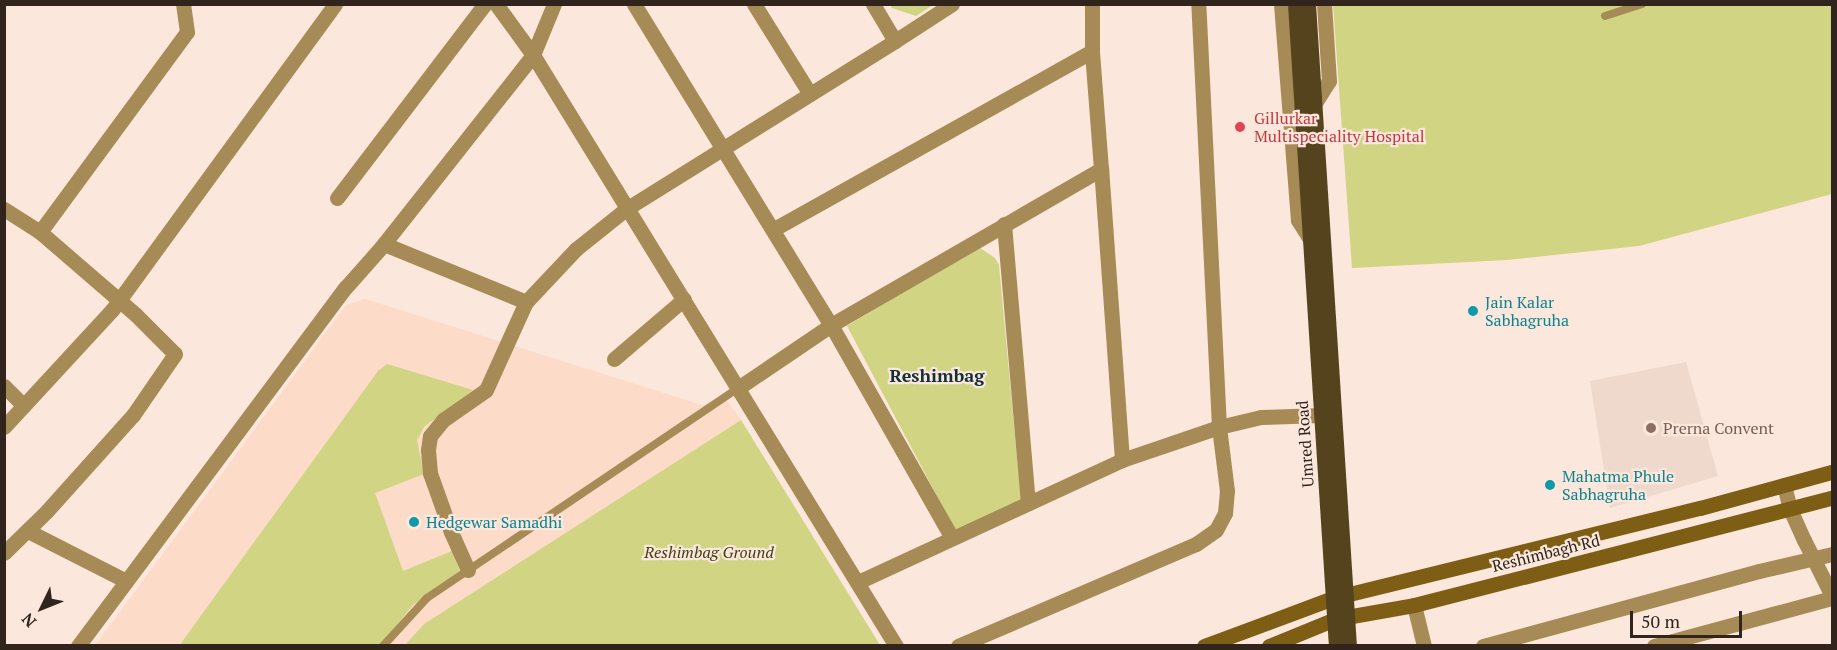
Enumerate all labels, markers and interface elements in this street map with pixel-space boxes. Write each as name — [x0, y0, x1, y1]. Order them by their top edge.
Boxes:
place label: Gillurkar Multispeciality Hospital — [1254, 108, 1425, 146]
marker: Gillurkar Multispeciality Hospital — [1231, 118, 1249, 136]
place label: Jain Kalar Sabhagruha — [1485, 292, 1569, 330]
marker: Jain Kalar Sabhagruha — [1466, 304, 1480, 318]
district label: Reshimbag — [890, 364, 984, 386]
street label: Umred Road — [1292, 400, 1318, 488]
place label: Prerna Convent — [1663, 418, 1774, 438]
marker: Prerna Convent — [1644, 421, 1658, 435]
place label: Mahatma Phule Sabhagruha — [1562, 466, 1674, 504]
marker: Mahatma Phule Sabhagruha — [1543, 478, 1557, 492]
place label: Hedgewar Samadhi — [426, 512, 562, 532]
marker: Hedgewar Samadhi — [407, 515, 421, 529]
street label: Reshimbagh Rd — [1490, 530, 1602, 576]
park label: Reshimbag Ground — [644, 542, 774, 562]
north arrow — [12, 578, 72, 638]
scale bar — [1633, 599, 1746, 637]
text: N — [17, 608, 41, 632]
text: 50 m — [1641, 609, 1680, 633]

